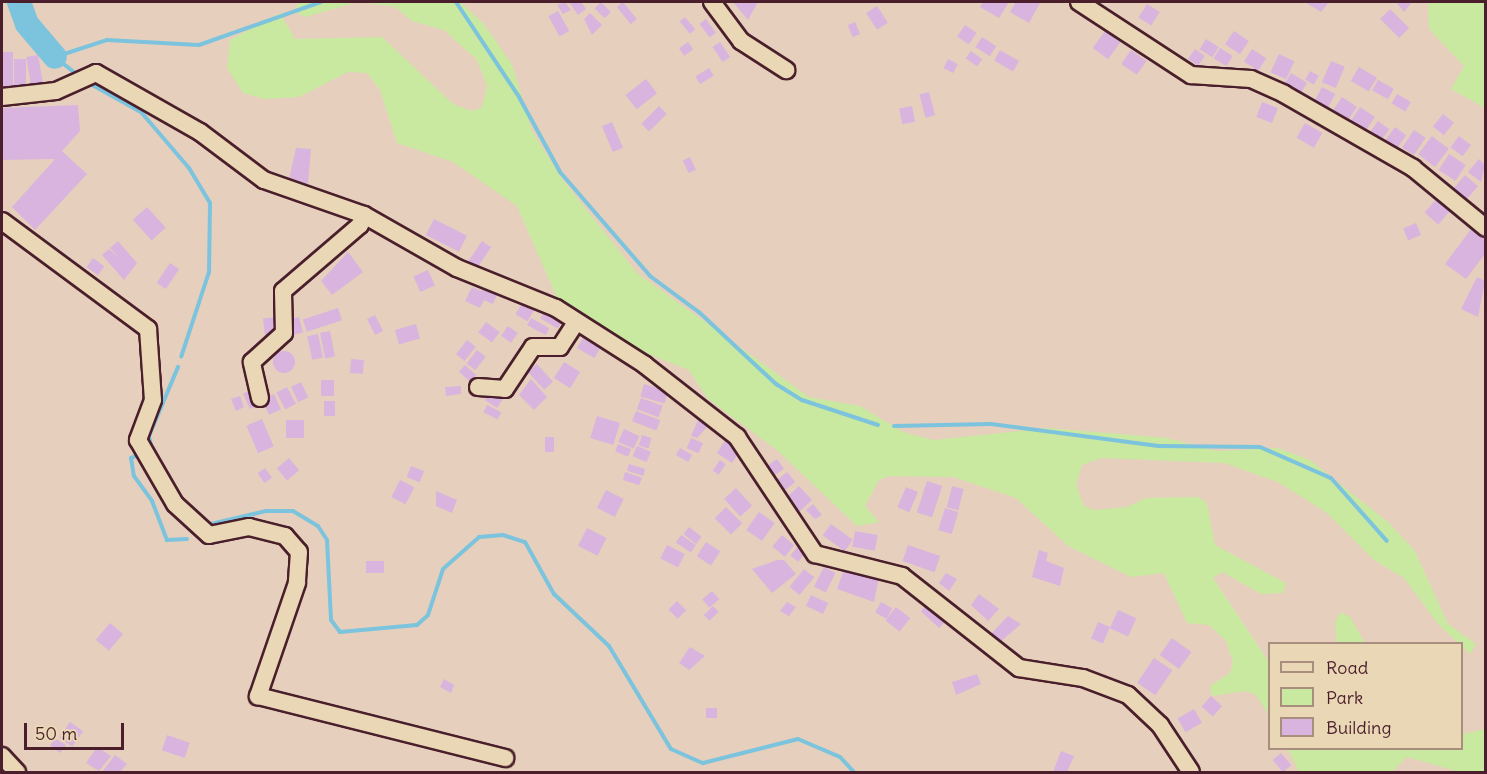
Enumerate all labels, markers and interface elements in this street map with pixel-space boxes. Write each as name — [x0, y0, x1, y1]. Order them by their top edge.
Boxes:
legend — [1268, 642, 1463, 750]
text: Road — [1326, 656, 1368, 679]
text: Park — [1326, 686, 1363, 709]
scale bar — [27, 711, 128, 749]
text: Building — [1326, 716, 1391, 739]
text: 50 m — [35, 722, 77, 745]

